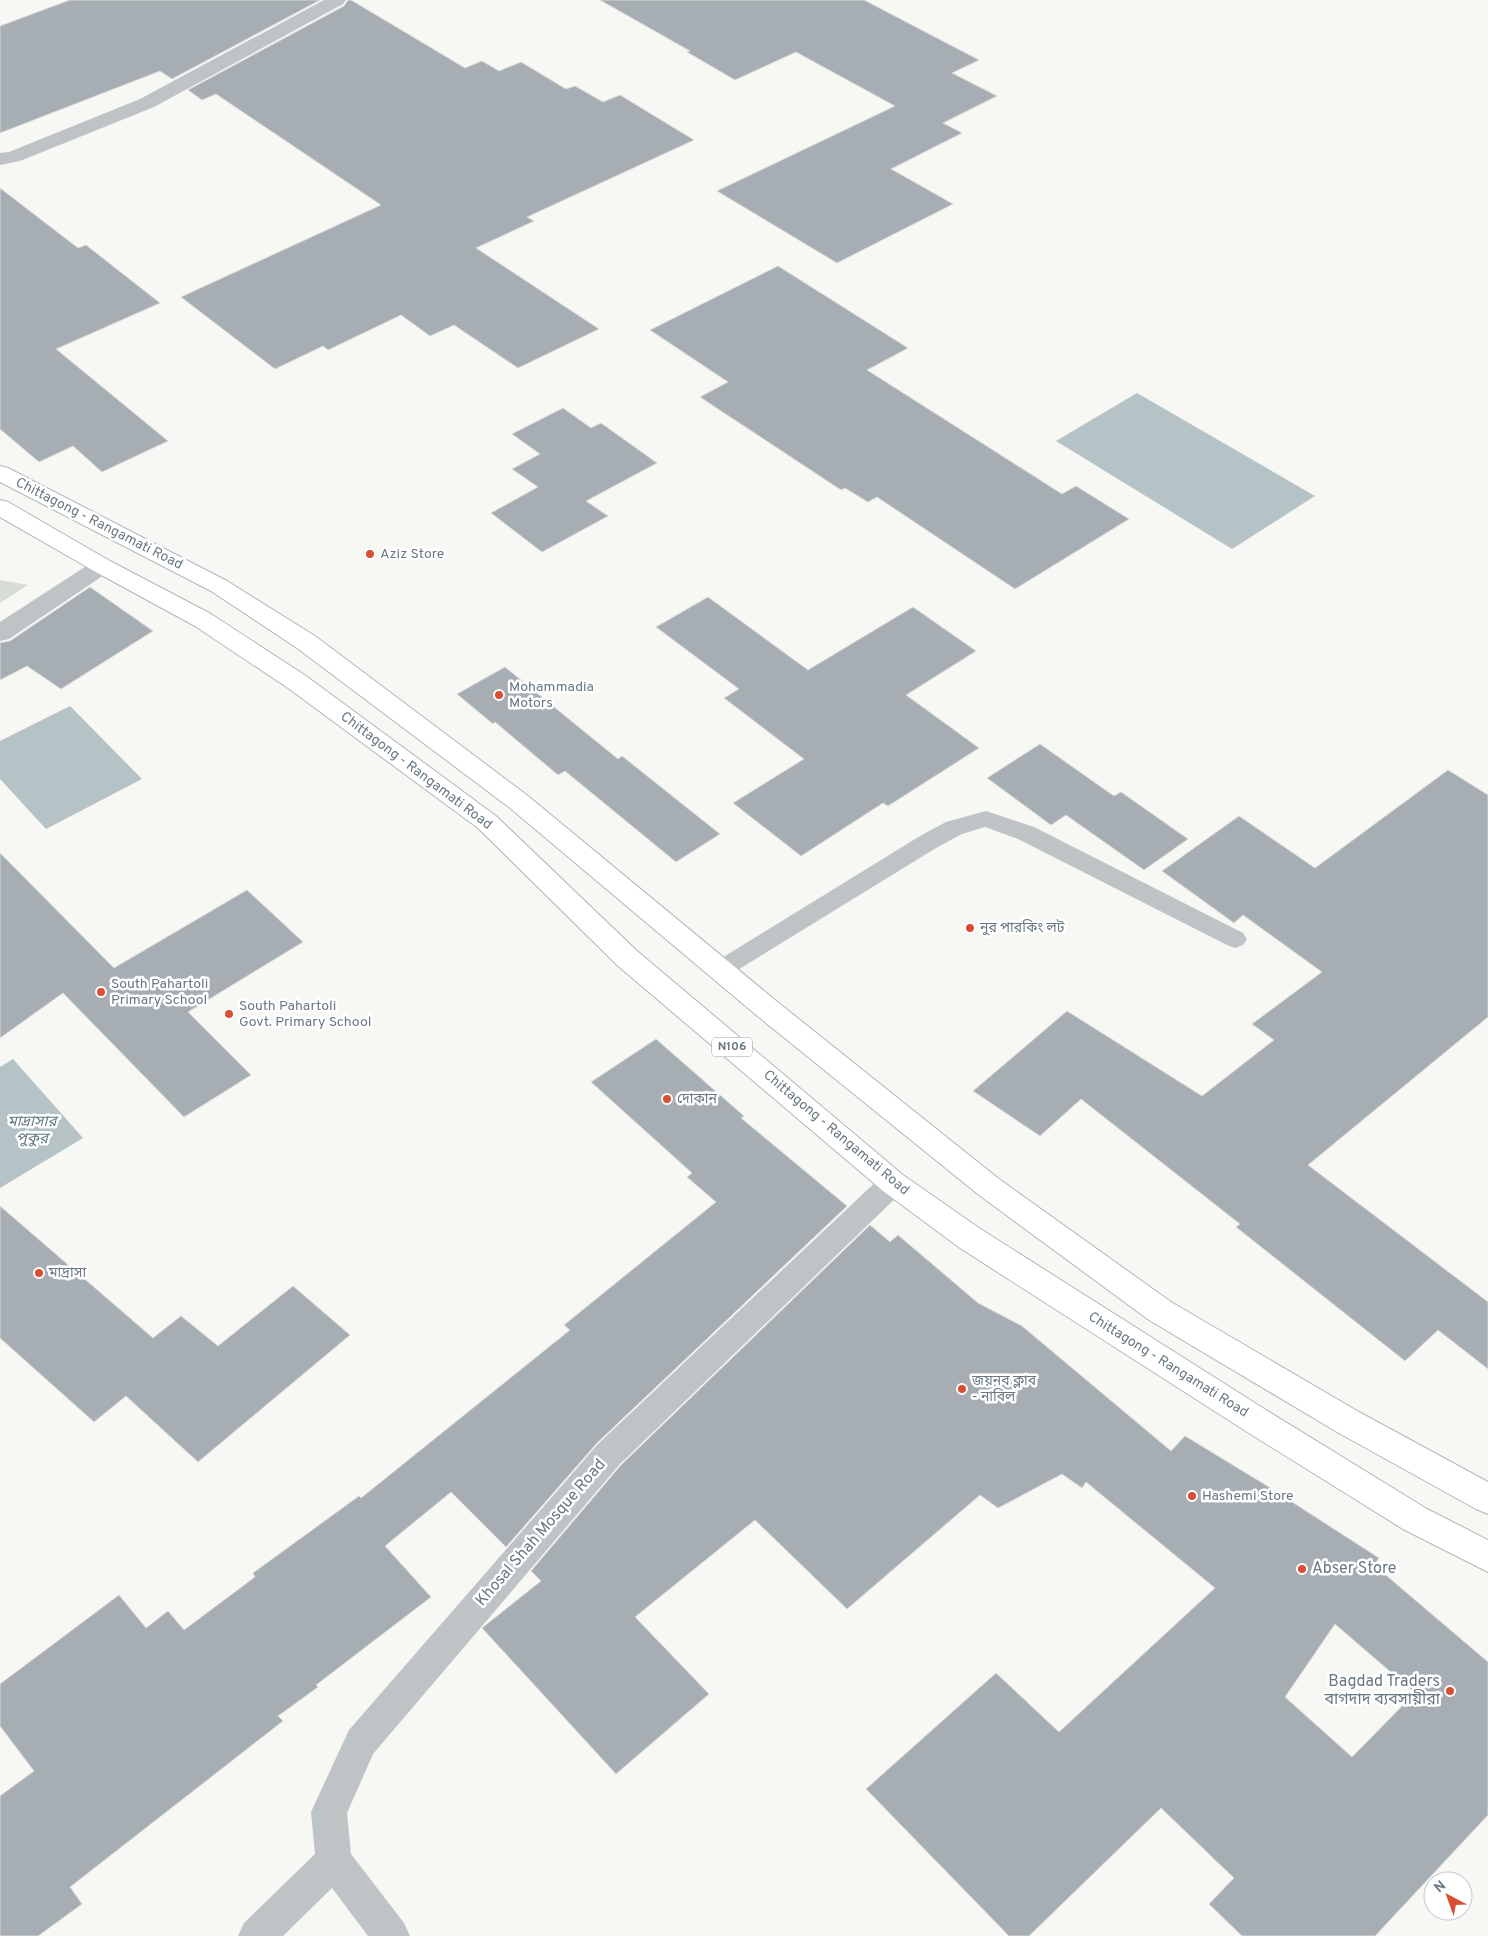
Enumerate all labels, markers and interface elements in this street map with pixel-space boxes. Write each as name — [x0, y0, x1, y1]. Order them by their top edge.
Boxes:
street label: Chittagong - Rangamati Road — [12, 474, 186, 574]
place label: Aziz Store — [380, 546, 444, 563]
marker: Aziz Store — [364, 548, 376, 560]
place label: Mohammadia Motors — [509, 679, 594, 712]
marker: Mohammadia Motors — [493, 689, 505, 701]
street label: Chittagong - Rangamati Road — [337, 708, 495, 834]
place label: নুর পারকিং লট — [979, 919, 1065, 937]
marker: নুর পারকিং লট — [964, 922, 976, 934]
place label: South Pahartoli Primary School — [111, 976, 208, 1009]
marker: South Pahartoli Primary School — [95, 986, 107, 998]
place label: South Pahartoli Govt. Primary School — [239, 998, 371, 1031]
marker: South Pahartoli Govt. Primary School — [223, 1008, 235, 1020]
road number: N106 — [712, 1038, 752, 1056]
street label: Chittagong - Rangamati Road — [759, 1067, 913, 1199]
place label: দোকান — [677, 1091, 718, 1108]
marker: দোকান — [661, 1093, 673, 1105]
water label: মাদ্রাসার পুকুর — [8, 1113, 59, 1149]
place label: মাদ্রাসা — [48, 1265, 86, 1282]
marker: মাদ্রাসা — [33, 1267, 45, 1279]
street label: Chittagong - Rangamati Road — [1085, 1309, 1251, 1421]
place label: জয়নব ক্লাব - নাবিল — [971, 1373, 1037, 1406]
marker: জয়নব ক্লাব - নাবিল — [956, 1383, 968, 1395]
street label: Khosal Shah Mosque Road — [472, 1455, 610, 1611]
place label: Hashemi Store — [1202, 1488, 1294, 1505]
marker: Hashemi Store — [1186, 1490, 1198, 1502]
place label: Abser Store — [1312, 1559, 1396, 1579]
marker: Abser Store — [1296, 1563, 1308, 1575]
place label: Bagdad Traders বাগদাদ ব্যবসায়ীরা — [1323, 1672, 1441, 1710]
marker: Bagdad Traders বাগদাদ ব্যবসায়ীরা — [1444, 1685, 1456, 1697]
north arrow — [1423, 1871, 1473, 1921]
text: N — [1431, 1878, 1450, 1897]

